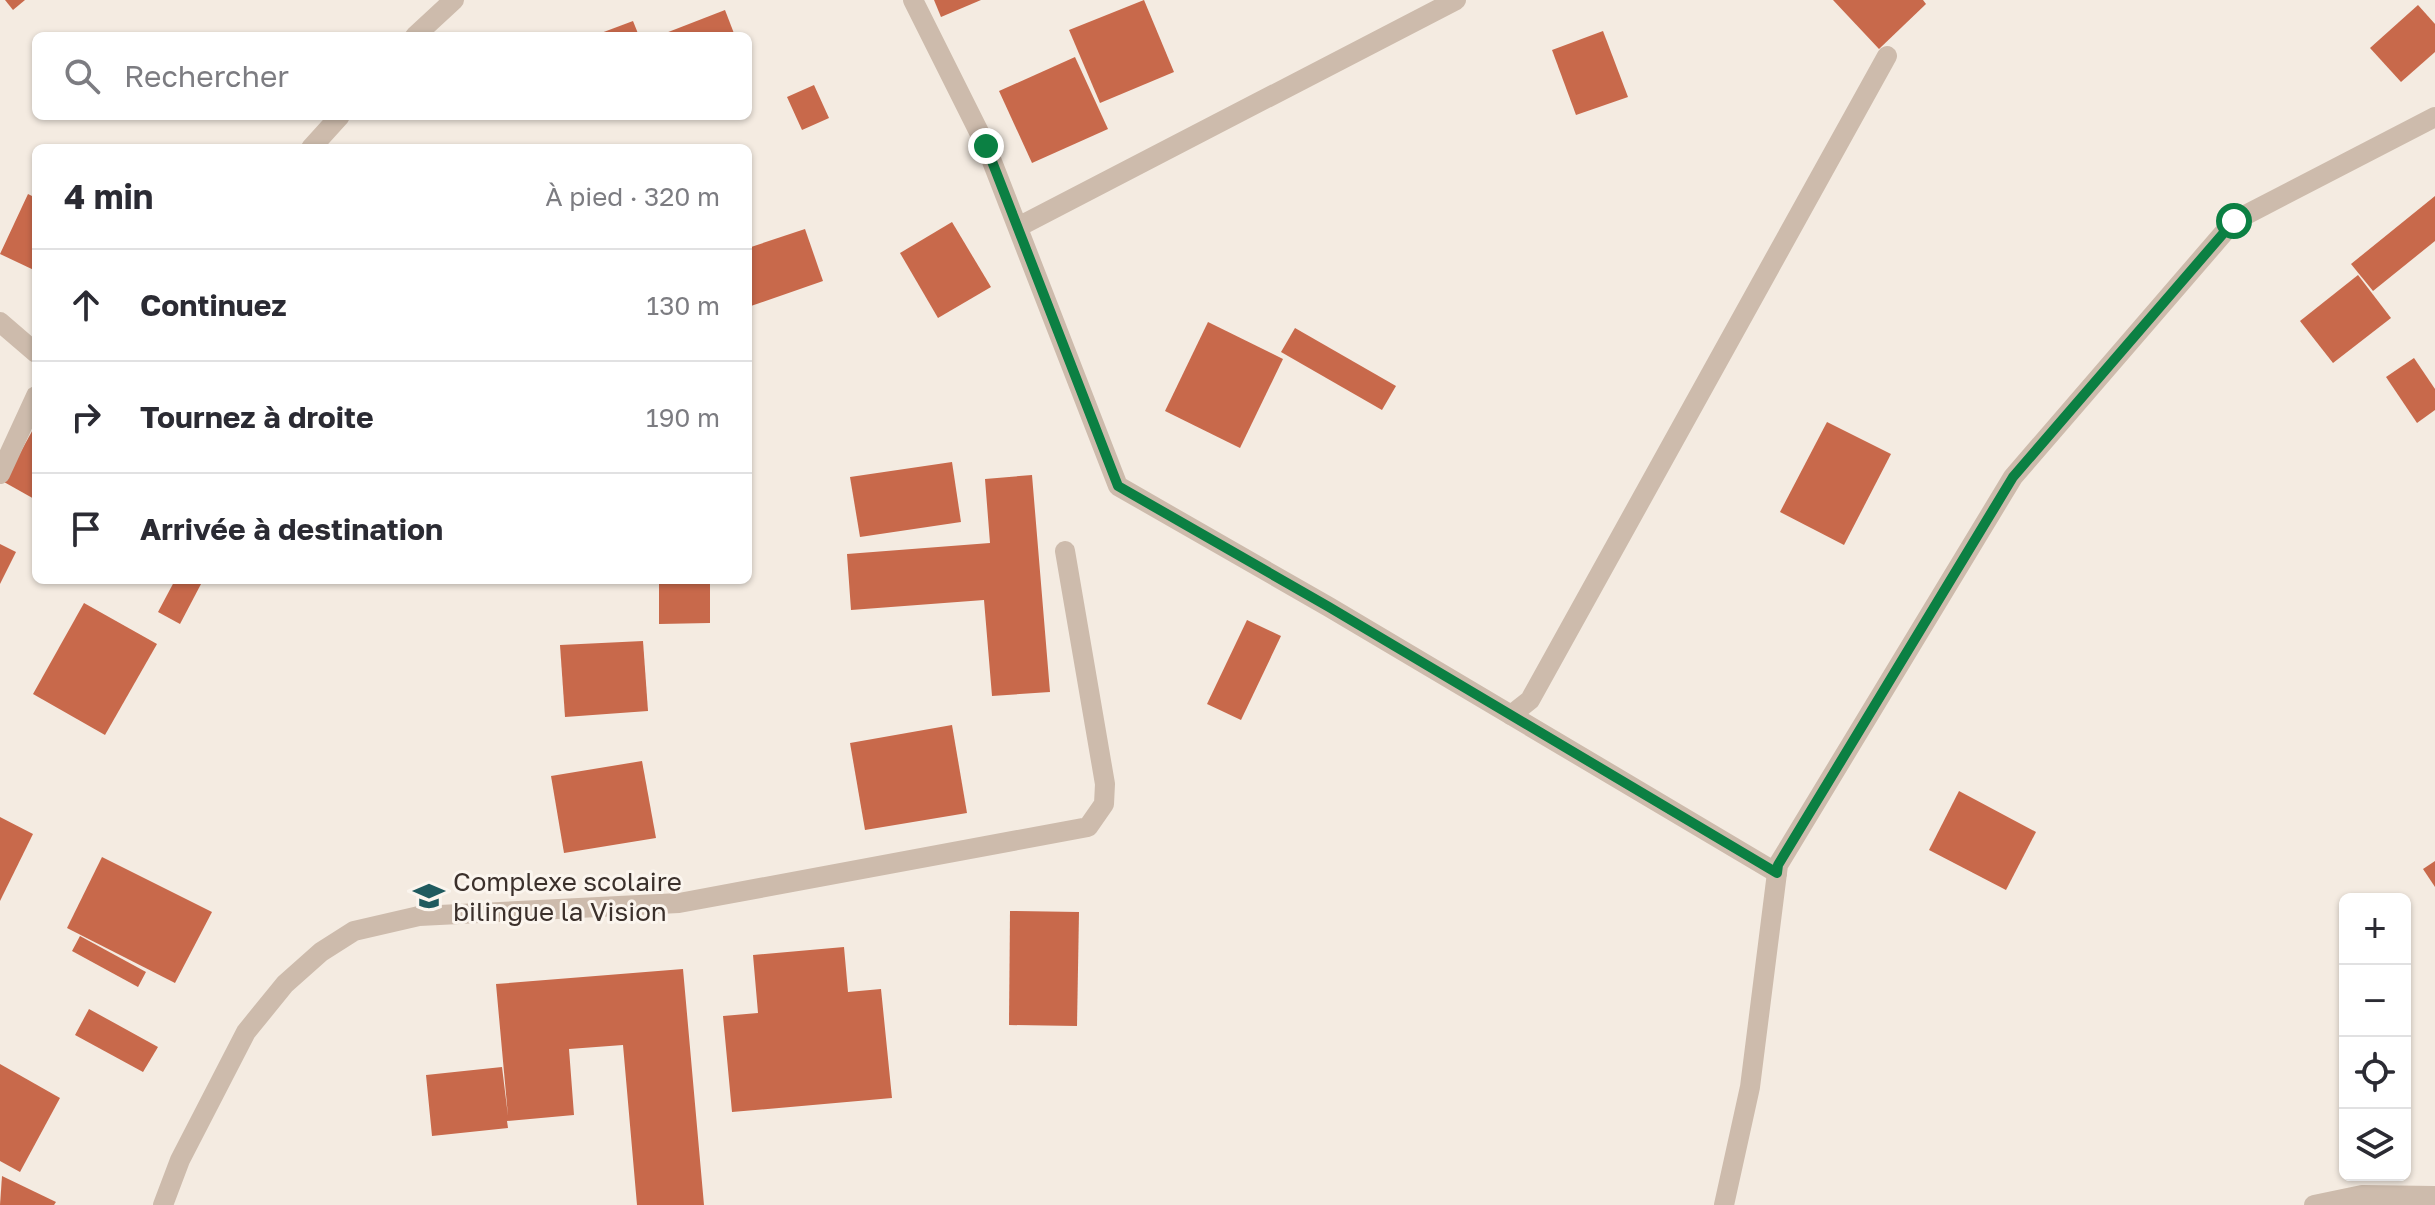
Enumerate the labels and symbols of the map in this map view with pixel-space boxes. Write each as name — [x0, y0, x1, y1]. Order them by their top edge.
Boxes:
route end — [968, 128, 1004, 164]
route start — [2216, 203, 2252, 239]
place label: Complexe scolaire bilingue la Vision — [453, 866, 682, 927]
school or university icon: Complexe scolaire bilingue la Vision — [412, 879, 446, 913]

